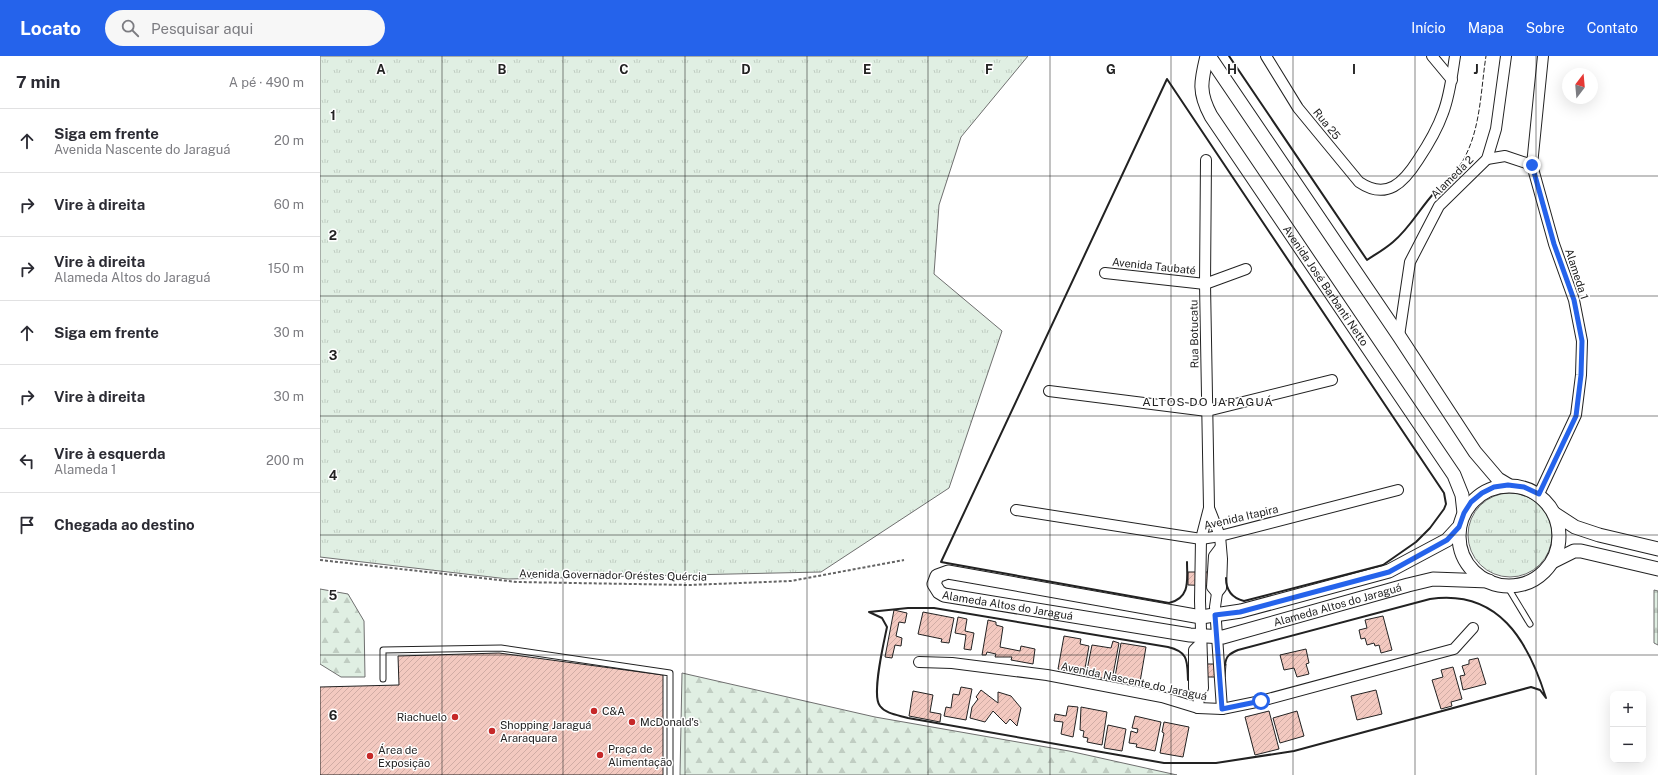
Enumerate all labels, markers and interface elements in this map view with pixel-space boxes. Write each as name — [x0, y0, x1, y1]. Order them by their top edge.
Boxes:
search box — [105, 10, 385, 46]
text: Locato — [20, 17, 81, 39]
icon: search — [119, 17, 141, 39]
text: Pesquisar aqui — [151, 20, 253, 37]
text: Início — [1411, 20, 1446, 36]
text: Mapa — [1468, 20, 1504, 36]
text: Sobre — [1526, 20, 1565, 36]
text: Contato — [1587, 20, 1638, 36]
text: A — [376, 62, 386, 77]
text: B — [498, 62, 507, 77]
text: C — [619, 62, 629, 77]
text: D — [741, 62, 751, 77]
text: E — [863, 62, 871, 77]
text: F — [985, 62, 993, 77]
text: G — [1106, 62, 1116, 77]
text: H — [1227, 62, 1237, 77]
text: I — [1352, 62, 1356, 77]
text: J — [1473, 62, 1479, 77]
north arrow — [1562, 68, 1598, 104]
text: 7 min — [16, 72, 60, 92]
text: A pé · 490 m — [229, 75, 304, 90]
street label: Rua 25 — [1311, 106, 1343, 142]
text: 1 — [330, 108, 336, 123]
text: Siga em frente — [54, 125, 159, 142]
icon: ahead — [16, 130, 38, 152]
text: 20 m — [274, 133, 304, 148]
text: Avenida Nascente do Jaraguá — [54, 142, 230, 157]
street label: Alameda 2 — [1428, 153, 1476, 201]
route end — [1523, 156, 1541, 174]
icon: right — [16, 194, 38, 216]
text: Vire à direita — [54, 196, 145, 213]
text: 60 m — [274, 197, 304, 212]
street label: Avenida José Barbanti Netto — [1281, 223, 1371, 348]
text: 2 — [329, 228, 337, 243]
street label: Alameda 1 — [1563, 247, 1591, 301]
text: Vire à direita — [54, 253, 145, 270]
street label: Avenida Taubaté — [1111, 256, 1197, 276]
icon: right — [16, 258, 38, 280]
text: 150 m — [268, 261, 304, 276]
text: Alameda Altos do Jaraguá — [54, 270, 210, 285]
street label: Rua Botucatu — [1187, 299, 1201, 369]
icon: ahead — [16, 322, 38, 344]
text: Siga em frente — [54, 324, 159, 341]
text: 30 m — [274, 325, 304, 340]
text: 3 — [329, 348, 338, 363]
icon: right — [16, 386, 38, 408]
text: Vire à direita — [54, 388, 145, 405]
text: 30 m — [274, 389, 304, 404]
district label: ALTOS DO JARAGUÁ — [1142, 395, 1274, 409]
text: Vire à esquerda — [54, 445, 166, 462]
icon: left — [16, 450, 38, 472]
text: 200 m — [266, 453, 304, 468]
text: Alameda 1 — [54, 462, 116, 477]
text: 4 — [329, 468, 338, 483]
street label: Avenida Itapira — [1203, 503, 1279, 531]
icon: arrive — [16, 514, 38, 536]
text: Chegada ao destino — [54, 516, 195, 533]
street label: Avenida Governador Oréstes Quércia — [519, 567, 707, 583]
street label: Alameda Altos do Jaraguá — [1272, 581, 1403, 629]
text: 5 — [329, 588, 338, 603]
street label: Alameda Altos do Jaraguá — [941, 589, 1074, 622]
street label: Avenida Nascente do Jaraguá — [1060, 660, 1208, 702]
map controls — [1610, 691, 1646, 763]
button: + — [1610, 691, 1646, 727]
route start — [1252, 692, 1270, 710]
place label: C&A — [602, 705, 625, 717]
marker: C&A — [589, 706, 599, 716]
text: 6 — [329, 708, 338, 723]
place label: Riachuelo — [397, 711, 447, 723]
marker: Riachuelo — [450, 712, 460, 722]
place label: McDonald's — [640, 716, 699, 728]
marker: McDonald's — [627, 717, 637, 727]
place label: Shopping Jaraguá Araraquara — [500, 719, 591, 744]
marker: Shopping Jaraguá Araraquara — [487, 726, 497, 736]
button: − — [1610, 727, 1646, 763]
place label: Área de Exposição — [378, 743, 430, 770]
place label: Praça de Alimentação — [608, 743, 672, 769]
marker: Praça de Alimentação — [595, 750, 605, 760]
marker: Área de Exposição — [365, 751, 375, 761]

